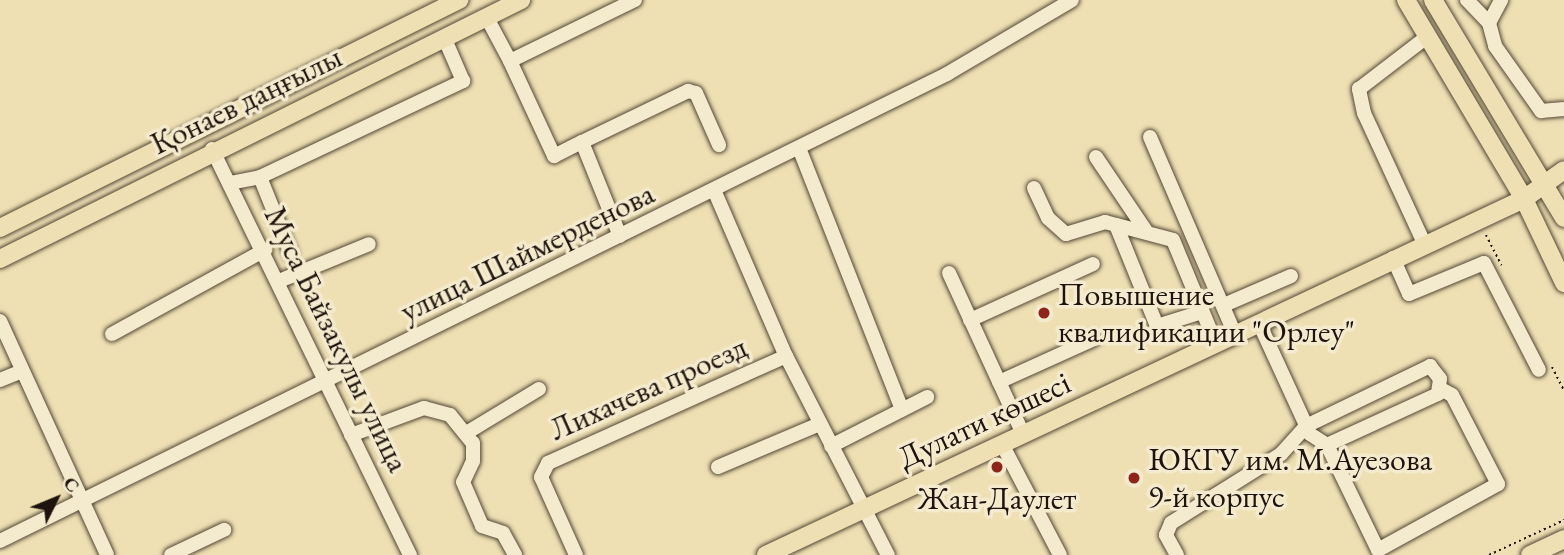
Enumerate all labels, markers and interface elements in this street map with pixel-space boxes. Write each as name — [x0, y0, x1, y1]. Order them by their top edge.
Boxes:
street label: Қонаев даңғылы — [144, 37, 348, 163]
street label: улица Шаймерденова — [394, 174, 660, 330]
street label: Муса Байзакулы улица — [256, 200, 418, 478]
place label: Повышение квалификации "Орлеу" — [1058, 276, 1355, 351]
marker: Повышение квалификации "Орлеу" — [1036, 305, 1052, 321]
street label: Лихачева проезд — [543, 327, 753, 449]
street label: Дулати көшесі — [892, 363, 1076, 477]
place label: ЮКГУ им. М.Ауезова 9-й корпус — [1148, 441, 1432, 516]
marker: Жан-Даулет — [989, 459, 1005, 475]
north arrow — [21, 464, 91, 534]
marker: ЮКГУ им. М.Ауезова 9-й корпус — [1126, 470, 1142, 486]
text: С — [58, 471, 85, 498]
place label: Жан-Даулет — [918, 479, 1076, 517]

